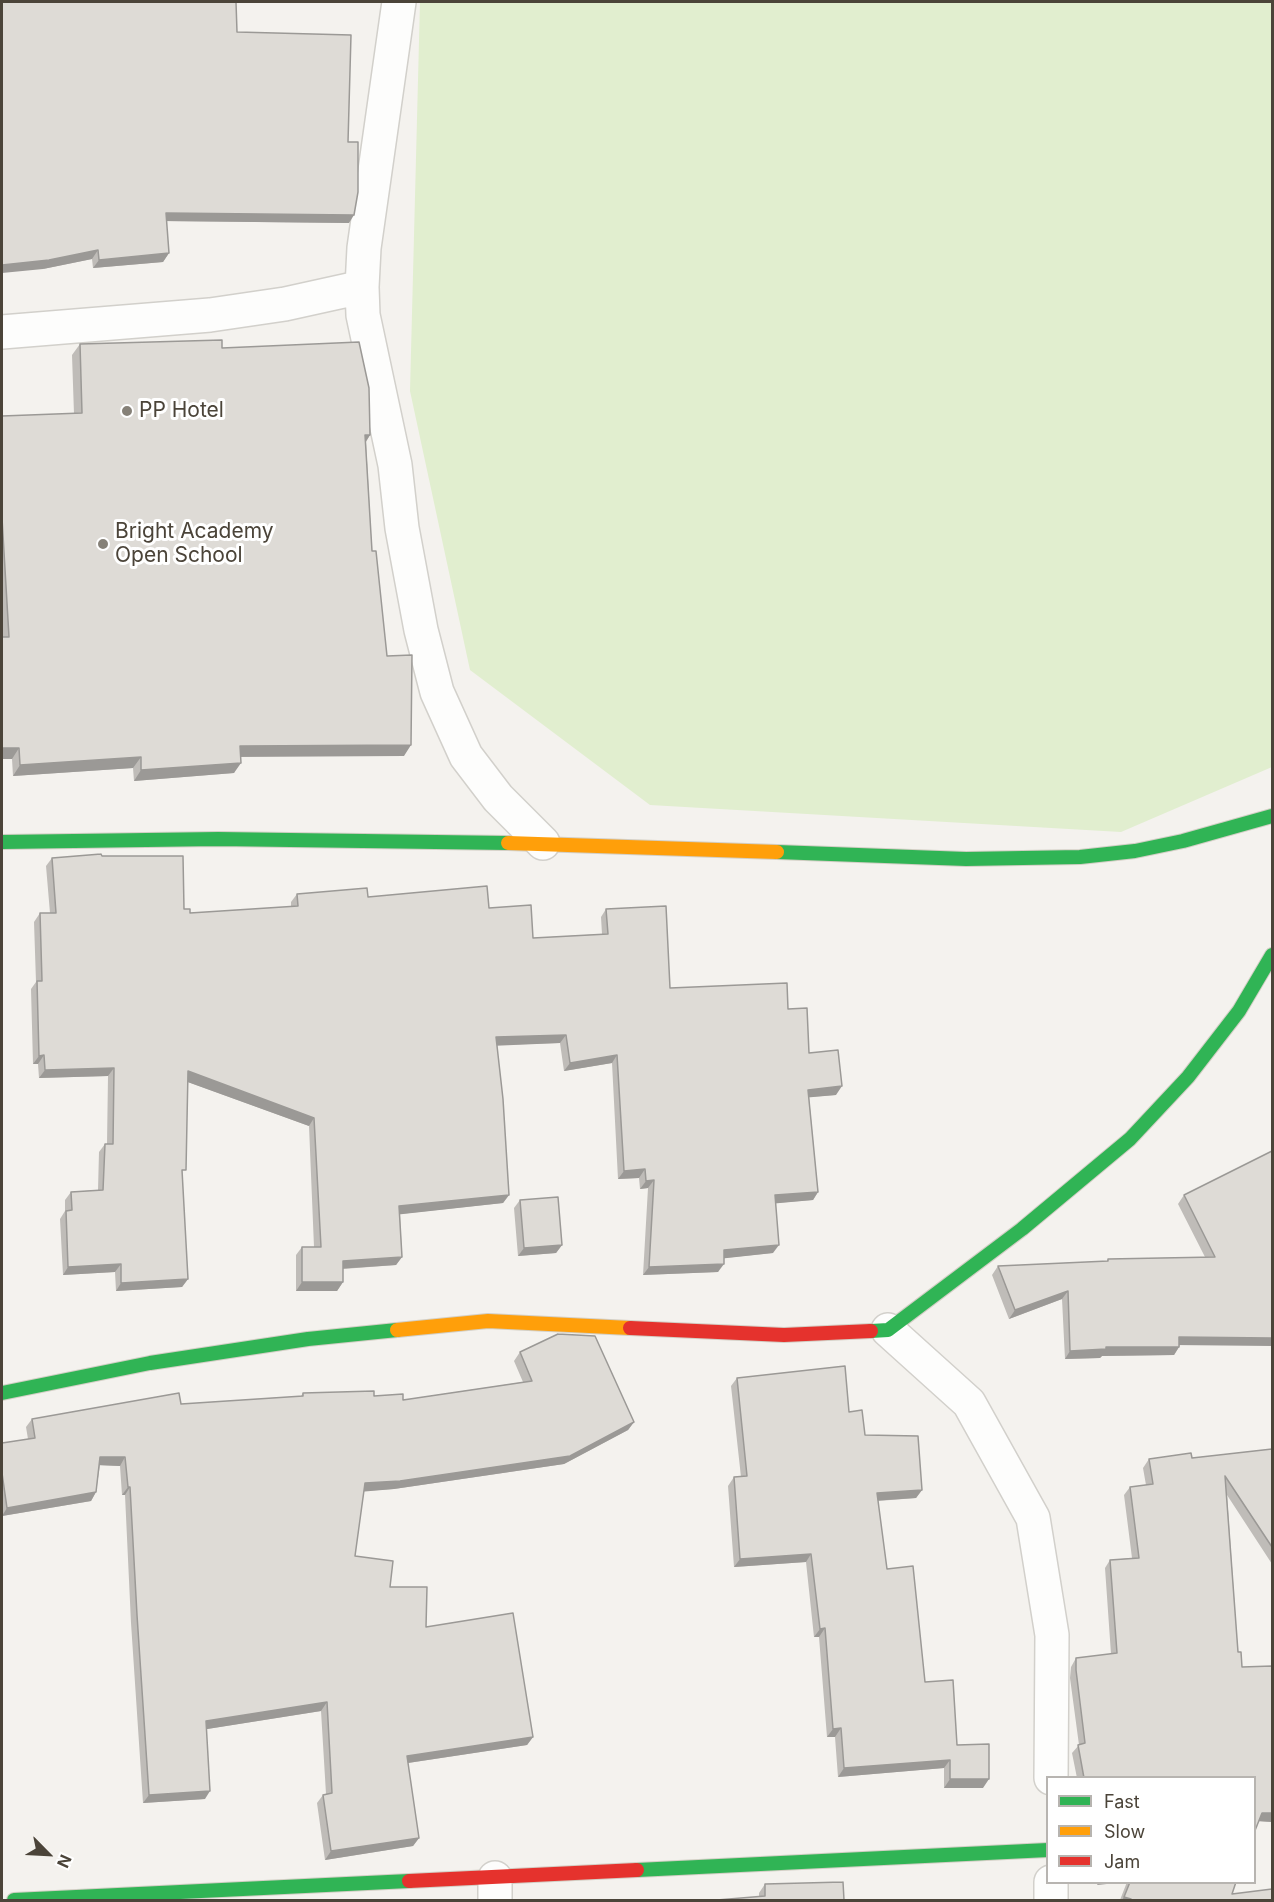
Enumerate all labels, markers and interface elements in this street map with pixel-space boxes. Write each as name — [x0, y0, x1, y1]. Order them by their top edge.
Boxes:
place label: PP Hotel — [139, 398, 224, 424]
marker: PP Hotel — [120, 404, 134, 418]
place label: Bright Academy Open School — [115, 519, 274, 569]
marker: Bright Academy Open School — [96, 537, 110, 551]
legend — [1046, 1776, 1256, 1884]
text: Fast — [1104, 1791, 1140, 1812]
text: Slow — [1104, 1821, 1145, 1842]
north arrow — [18, 1824, 78, 1884]
text: Jam — [1104, 1851, 1140, 1872]
text: N — [53, 1852, 76, 1871]

